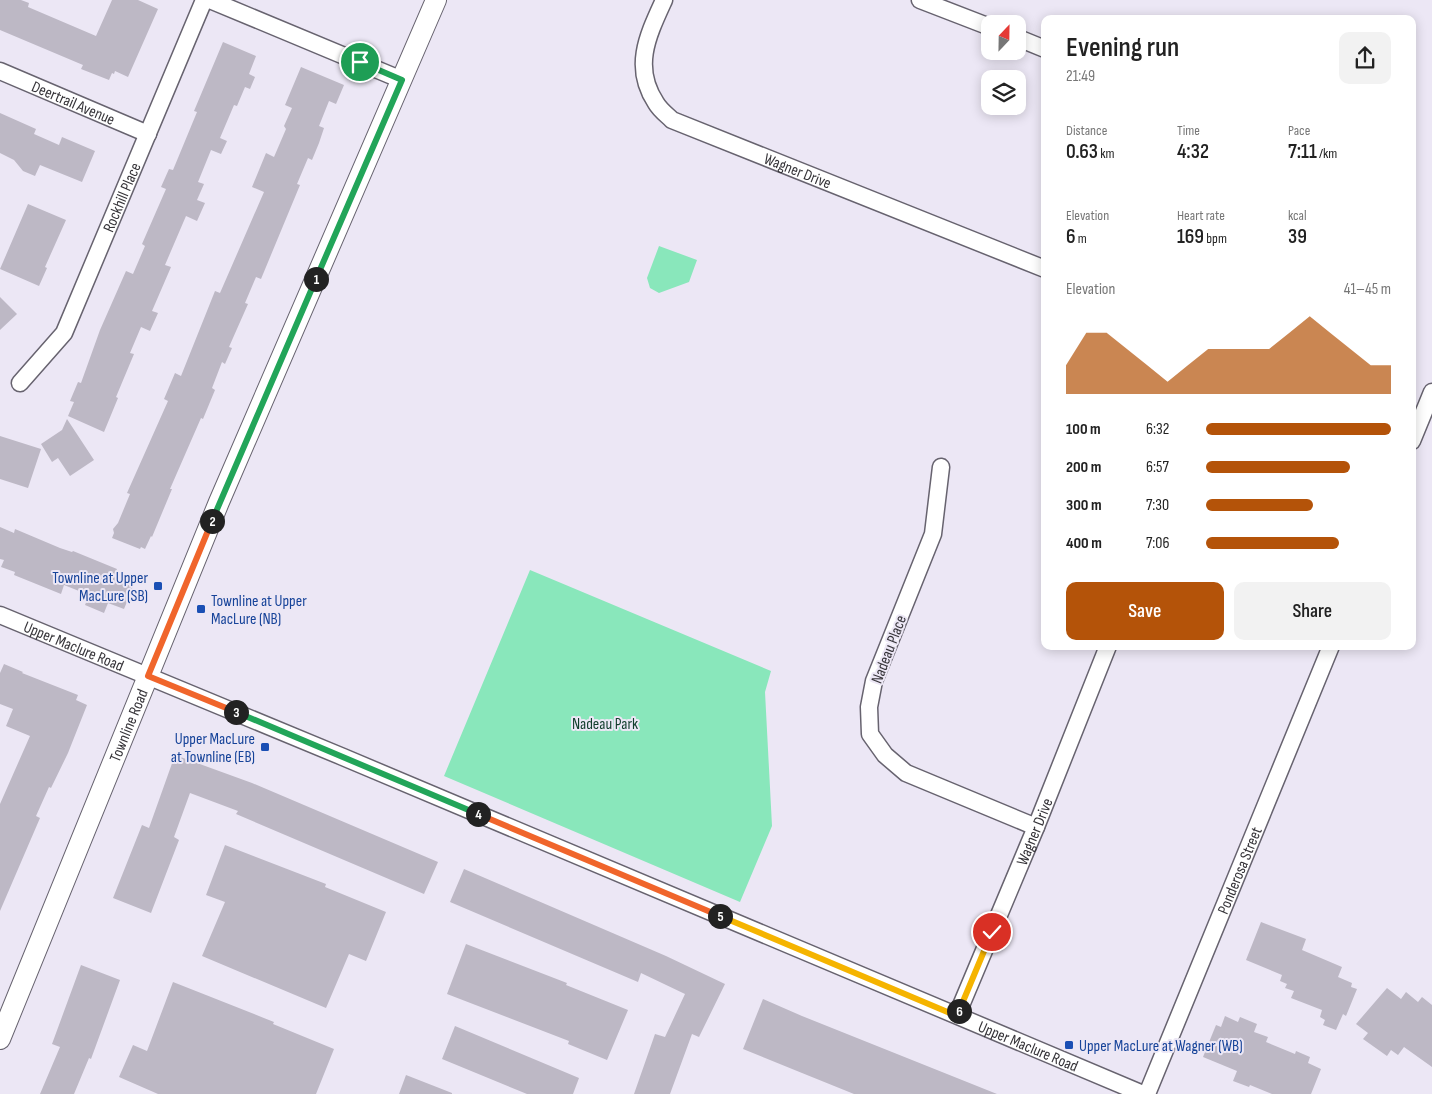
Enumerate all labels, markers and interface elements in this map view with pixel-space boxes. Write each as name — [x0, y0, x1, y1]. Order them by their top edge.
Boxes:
north arrow — [981, 15, 1026, 60]
map controls — [981, 15, 1026, 115]
text: Evening run — [1066, 31, 1179, 64]
button: share — [1339, 32, 1391, 84]
pin — [339, 41, 381, 83]
icon: arrive — [346, 48, 374, 76]
text: 21:49 — [1066, 67, 1095, 86]
button: layers — [981, 70, 1026, 115]
street label: Deertrail Avenue — [29, 78, 118, 130]
text: Distance — [1066, 122, 1107, 139]
text: Time — [1177, 122, 1200, 139]
text: Pace — [1288, 122, 1310, 139]
text: 0.63 — [1066, 139, 1098, 164]
text: 4:32 — [1177, 139, 1209, 164]
text: 7:11 — [1288, 139, 1317, 164]
text: km — [1098, 145, 1115, 162]
text: /km — [1317, 145, 1337, 162]
street label: Wagner Drive — [761, 150, 834, 194]
street label: Rockhill Place — [100, 160, 145, 235]
text: Elevation — [1066, 207, 1109, 224]
text: Heart rate — [1177, 207, 1225, 224]
text: kcal — [1288, 207, 1307, 224]
text: 6 — [1066, 224, 1076, 249]
text: 169 — [1177, 224, 1204, 249]
text: 39 — [1288, 224, 1307, 249]
text: m — [1076, 230, 1087, 247]
text: bpm — [1204, 230, 1227, 247]
pin: 1 — [304, 266, 328, 292]
text: 1 — [314, 271, 319, 288]
text: Elevation — [1066, 280, 1115, 299]
text: 41–45 m — [1344, 280, 1391, 299]
text: 100 m — [1066, 420, 1101, 439]
text: 6:32 — [1146, 420, 1169, 439]
text: 200 m — [1066, 458, 1101, 477]
text: 6:57 — [1146, 458, 1169, 477]
text: 300 m — [1066, 496, 1102, 515]
text: 7:30 — [1146, 496, 1169, 515]
pin: 2 — [200, 508, 224, 534]
text: 2 — [209, 513, 216, 530]
text: 400 m — [1066, 534, 1102, 553]
text: 7:06 — [1146, 534, 1169, 553]
place label: Townline at Upper MacLure (SB) — [52, 569, 148, 606]
marker: Townline at Upper MacLure (SB) — [152, 580, 164, 592]
button: Save — [1066, 582, 1224, 640]
button: Share — [1234, 582, 1391, 640]
place label: Townline at Upper MacLure (NB) — [211, 592, 307, 629]
marker: Townline at Upper MacLure (NB) — [195, 603, 207, 615]
street label: Nadeau Place — [868, 613, 911, 686]
street label: Upper Maclure Road — [20, 618, 126, 676]
street label: Townline Road — [106, 687, 153, 765]
pin: 3 — [224, 700, 248, 724]
text: 3 — [233, 704, 240, 721]
park label: Nadeau Park — [572, 715, 638, 734]
place label: Upper MacLure at Townline (EB) — [171, 730, 255, 767]
marker: Upper MacLure at Townline (EB) — [259, 741, 271, 753]
street label: Wagner Drive — [1013, 796, 1058, 869]
pin: 4 — [466, 802, 490, 826]
text: 4 — [475, 806, 482, 823]
street label: Ponderosa Street — [1214, 824, 1267, 917]
pin: 5 — [708, 904, 732, 928]
text: 5 — [717, 908, 724, 925]
pin — [971, 911, 1013, 953]
icon: check — [978, 918, 1006, 946]
pin: 6 — [946, 998, 972, 1024]
text: 6 — [956, 1003, 963, 1020]
street label: Upper Maclure Road — [975, 1018, 1081, 1077]
place label: Upper MacLure at Wagner (WB) — [1079, 1037, 1243, 1056]
marker: Upper MacLure at Wagner (WB) — [1063, 1039, 1075, 1051]

